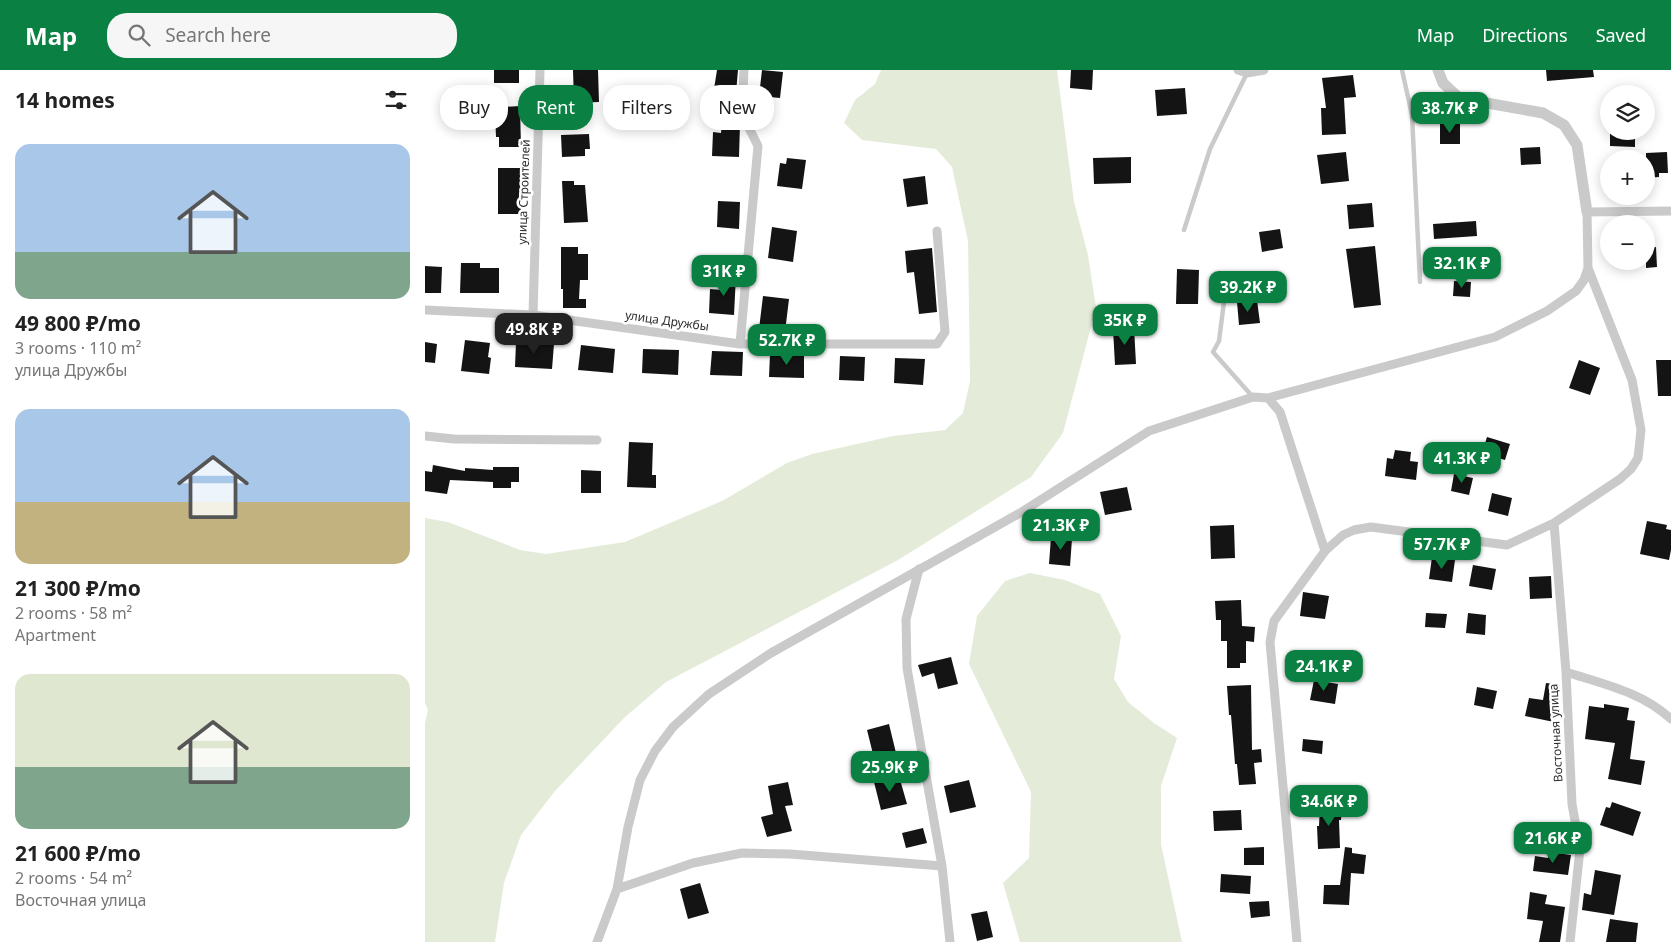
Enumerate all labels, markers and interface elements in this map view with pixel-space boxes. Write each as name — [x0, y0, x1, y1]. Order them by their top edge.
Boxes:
search box — [107, 13, 457, 58]
text: Map — [25, 19, 77, 52]
icon: search — [125, 21, 153, 49]
text: Search here — [165, 22, 271, 48]
text: Map — [1417, 23, 1454, 47]
text: Directions — [1482, 23, 1568, 47]
text: Saved — [1596, 23, 1646, 47]
chip: Buy — [440, 85, 508, 130]
chip: Rent — [518, 85, 593, 130]
chip: Filters — [603, 85, 690, 130]
chip: New — [700, 85, 774, 130]
map controls — [1600, 85, 1655, 270]
button: layers — [1600, 85, 1655, 140]
text: 14 homes — [15, 86, 115, 114]
icon: filters — [382, 86, 410, 114]
pin: 38.7K ₽ — [1404, 92, 1496, 134]
text: 38.7K ₽ — [1422, 97, 1478, 119]
street label: улица Строителей — [513, 139, 534, 245]
button: + — [1600, 150, 1655, 205]
icon: home — [168, 177, 258, 267]
button: − — [1600, 215, 1655, 270]
pin: 32.1K ₽ — [1416, 246, 1508, 289]
text: 32.1K ₽ — [1434, 252, 1490, 274]
pin: 31K ₽ — [689, 254, 759, 297]
text: 31K ₽ — [703, 260, 745, 282]
pin: 39.2K ₽ — [1202, 270, 1294, 313]
text: 39.2K ₽ — [1220, 276, 1276, 298]
pin: 35K ₽ — [1090, 304, 1160, 346]
street label: улица Дружбы — [624, 306, 710, 335]
text: 49 800 ₽/mo — [15, 309, 141, 337]
text: 35K ₽ — [1104, 309, 1146, 331]
pin: 49.8K ₽ — [488, 312, 580, 355]
text: 49.8K ₽ — [506, 318, 562, 340]
pin: 52.7K ₽ — [741, 324, 833, 366]
text: 52.7K ₽ — [759, 329, 815, 351]
text: 3 rooms · 110 m² — [15, 337, 141, 359]
text: улица Дружбы — [15, 359, 127, 381]
icon: home — [168, 442, 258, 532]
pin: 41.3K ₽ — [1416, 442, 1508, 484]
text: 41.3K ₽ — [1434, 447, 1490, 469]
pin: 21.3K ₽ — [1015, 508, 1107, 551]
text: 21.3K ₽ — [1033, 514, 1089, 536]
pin: 57.7K ₽ — [1396, 528, 1488, 570]
text: 57.7K ₽ — [1414, 533, 1470, 555]
text: 21 300 ₽/mo — [15, 574, 141, 602]
text: 2 rooms · 58 m² — [15, 602, 132, 624]
text: Apartment — [15, 624, 96, 646]
pin: 24.1K ₽ — [1278, 650, 1370, 692]
text: 24.1K ₽ — [1296, 655, 1352, 677]
street label: Восточная улица — [1544, 683, 1567, 783]
icon: home — [168, 707, 258, 797]
pin: 25.9K ₽ — [844, 750, 936, 793]
text: 25.9K ₽ — [862, 756, 918, 778]
pin: 34.6K ₽ — [1283, 784, 1375, 827]
text: 34.6K ₽ — [1301, 790, 1357, 812]
pin: 21.6K ₽ — [1507, 822, 1599, 864]
text: 21.6K ₽ — [1525, 827, 1581, 849]
text: 21 600 ₽/mo — [15, 839, 141, 867]
text: 2 rooms · 54 m² — [15, 867, 132, 889]
text: Восточная улица — [15, 889, 146, 911]

